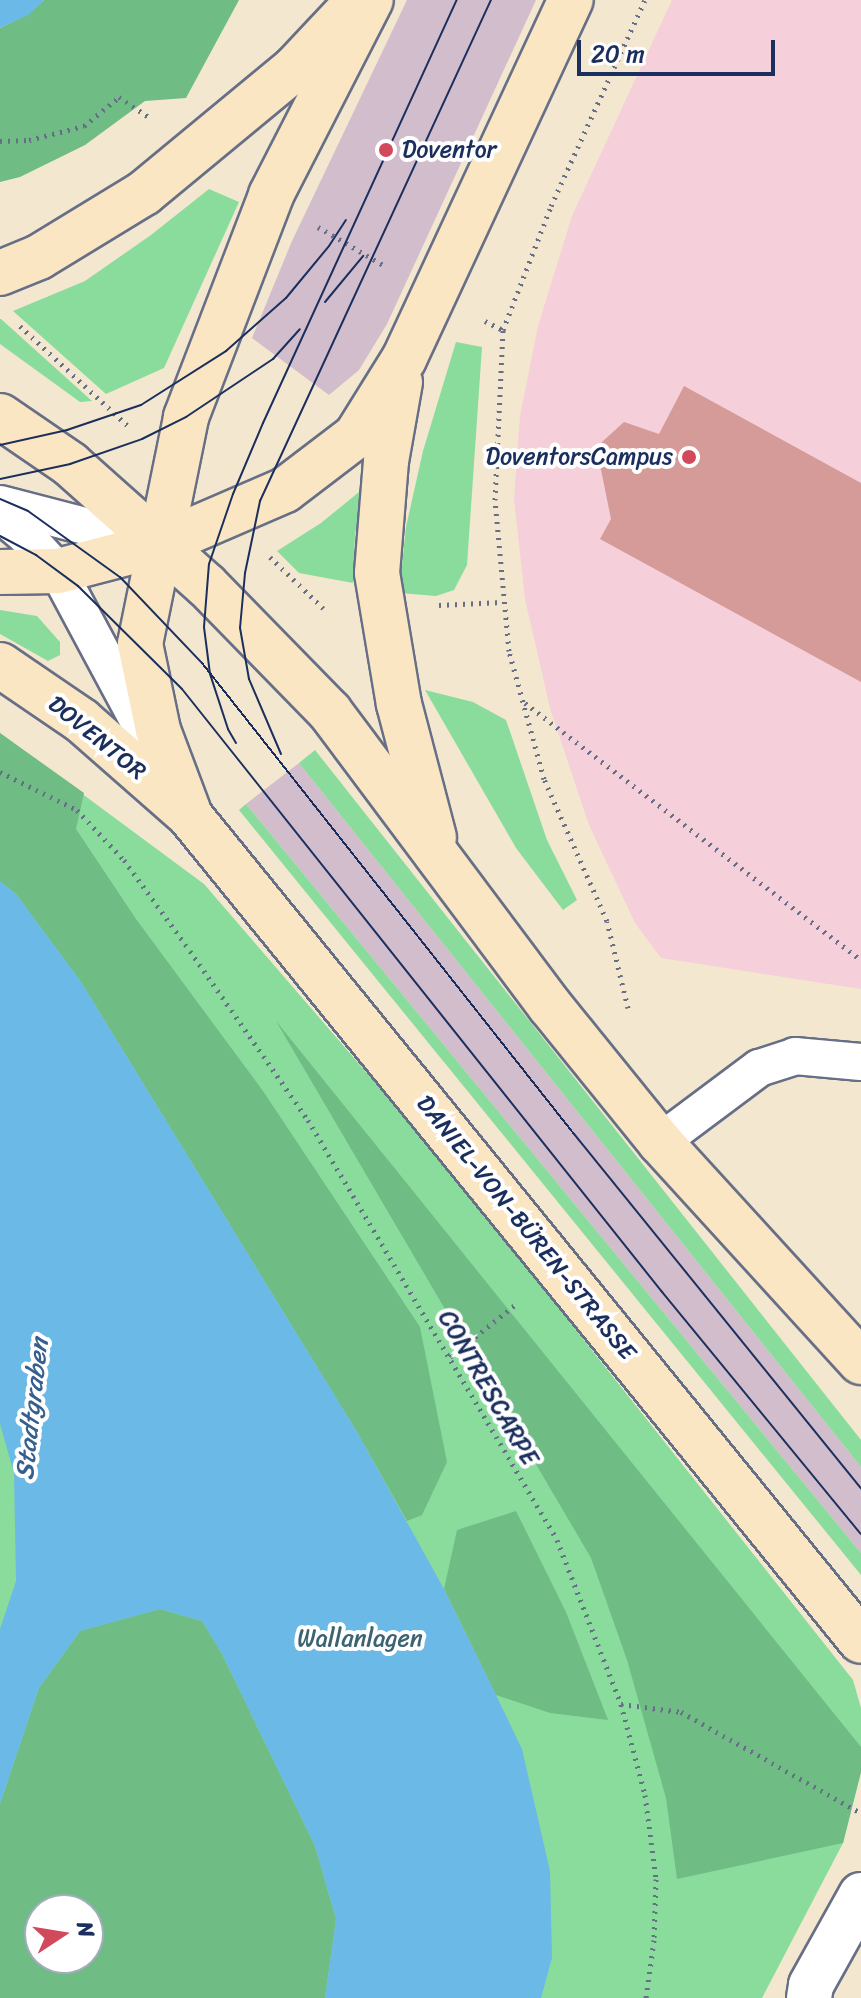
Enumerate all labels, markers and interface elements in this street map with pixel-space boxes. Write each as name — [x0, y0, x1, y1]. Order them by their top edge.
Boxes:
scale bar — [581, 24, 779, 74]
text: 20 m — [591, 33, 645, 75]
place label: Doventor — [402, 136, 496, 164]
marker: Doventor — [377, 141, 395, 159]
place label: DoventorsCampus — [486, 443, 673, 471]
marker: DoventorsCampus — [680, 448, 698, 466]
street label: DOVENTOR — [42, 690, 152, 786]
street label: DANIEL-VON-BÜREN-STRASSE — [410, 1090, 642, 1366]
street label: CONTRESCARPE — [432, 1305, 544, 1471]
water label: Stadtgraben — [9, 1337, 55, 1481]
park label: Wallanlagen — [297, 1625, 423, 1653]
north arrow — [24, 1894, 104, 1974]
text: N — [65, 1918, 107, 1941]

